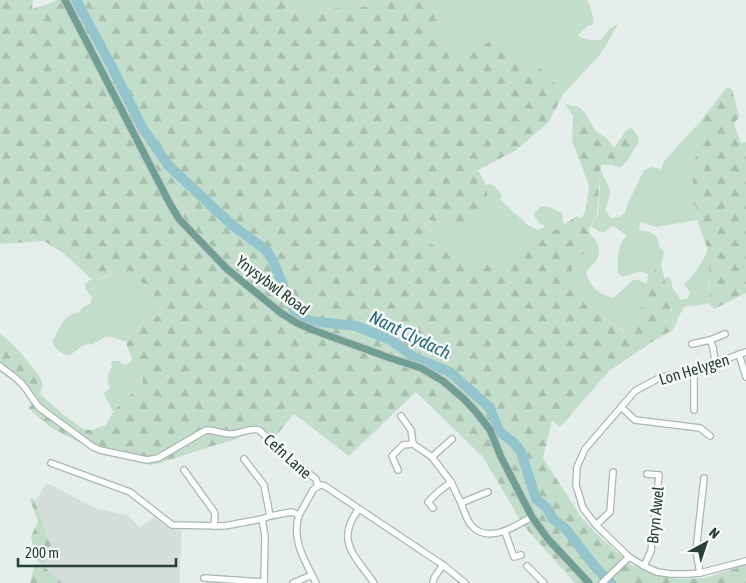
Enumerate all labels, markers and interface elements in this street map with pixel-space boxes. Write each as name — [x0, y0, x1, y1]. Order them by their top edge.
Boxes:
street label: Ynysybwl Road — [232, 252, 313, 319]
water label: Nant Clydach — [366, 306, 454, 363]
street label: Lon Helygen — [657, 350, 732, 389]
street label: Cefn Lane — [261, 430, 315, 482]
street label: Bryn Awel — [643, 485, 668, 545]
north arrow — [681, 518, 731, 568]
text: N — [706, 524, 723, 542]
scale bar — [18, 536, 175, 568]
text: 200 m — [25, 544, 59, 561]

